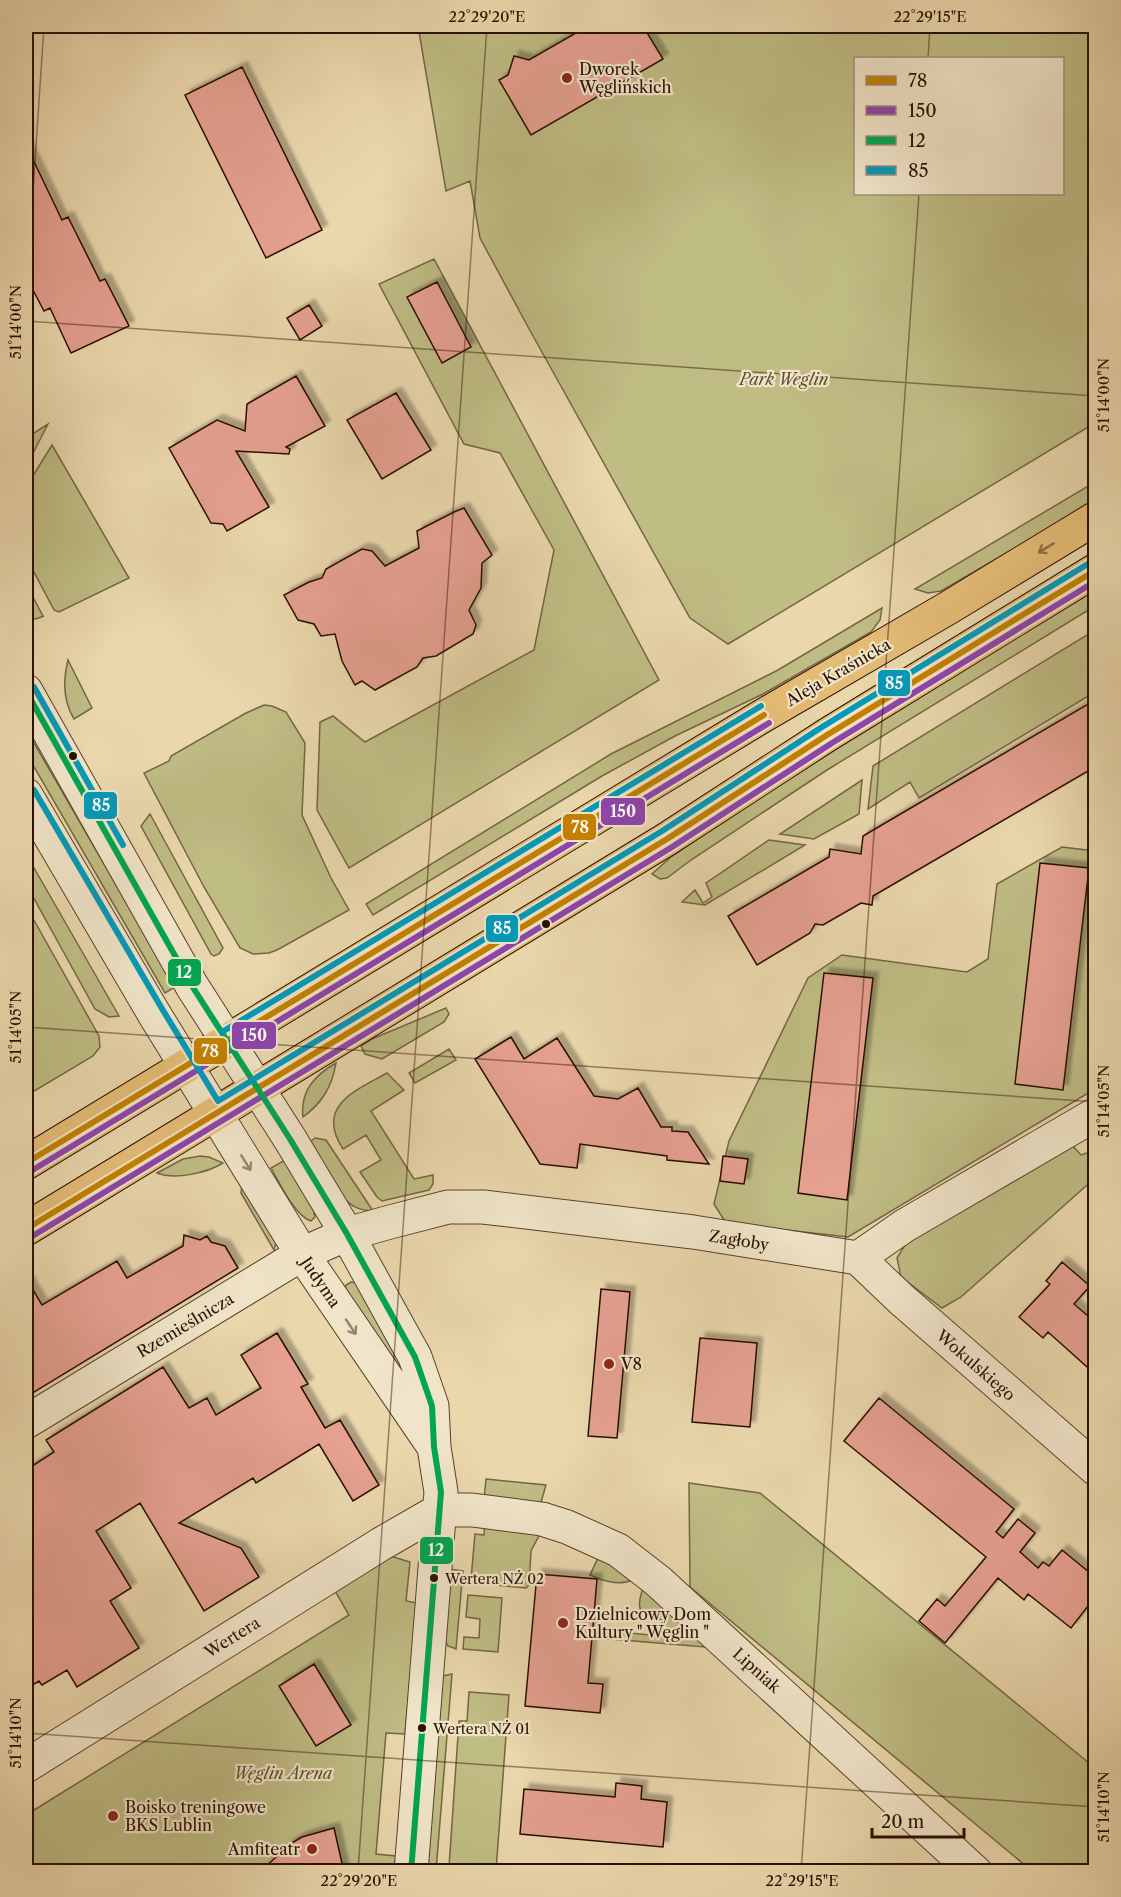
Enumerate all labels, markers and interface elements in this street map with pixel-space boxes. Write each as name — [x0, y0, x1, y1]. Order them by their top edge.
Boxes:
text: 22°29'20"E — [449, 7, 525, 26]
text: 22°29'15"E — [893, 7, 967, 26]
legend — [854, 57, 1064, 195]
place label: Dworek Węglińskich — [578, 59, 672, 97]
text: 78 — [908, 70, 928, 92]
marker: Dworek Węglińskich — [560, 71, 574, 85]
text: 150 — [908, 100, 937, 122]
text: 12 — [908, 130, 926, 152]
text: 85 — [908, 160, 928, 182]
text: 51°14'00"N — [6, 285, 25, 359]
text: 51°14'00"N — [1094, 358, 1113, 432]
park label: Park Weglin — [738, 369, 828, 389]
one-way arrow — [1038, 543, 1055, 555]
street label: Aleja Kraśnicka — [781, 634, 894, 711]
line badge: 85 — [877, 669, 911, 697]
text: 85 — [885, 673, 904, 693]
unlabelled marker — [67, 750, 79, 762]
line badge: 85 — [83, 791, 118, 820]
text: 85 — [92, 795, 111, 815]
line badge: 150 — [600, 797, 646, 826]
text: 150 — [610, 801, 636, 821]
line badge: 78 — [562, 813, 597, 841]
text: 78 — [571, 817, 589, 837]
line badge: 85 — [485, 914, 519, 943]
text: 85 — [493, 918, 512, 938]
unlabelled marker — [540, 918, 552, 930]
line badge: 12 — [167, 958, 202, 987]
text: 12 — [176, 962, 192, 982]
text: 51°14'05"N — [6, 991, 25, 1063]
line badge: 150 — [231, 1021, 277, 1050]
text: 150 — [241, 1025, 267, 1045]
line badge: 78 — [193, 1037, 228, 1065]
text: 78 — [201, 1041, 219, 1061]
text: 51°14'05"N — [1094, 1065, 1113, 1137]
one-way arrow — [240, 1154, 252, 1171]
street label: Zagłoby — [708, 1225, 772, 1255]
street label: Judyma — [295, 1250, 346, 1312]
street label: Rzemieślnicza — [133, 1288, 237, 1362]
one-way arrow — [345, 1318, 358, 1335]
street label: Wokulskiego — [932, 1325, 1020, 1405]
place label: V8 — [620, 1354, 642, 1374]
marker: V8 — [602, 1357, 616, 1371]
line badge: 12 — [419, 1536, 454, 1565]
text: 12 — [428, 1540, 444, 1560]
place label: Wertera NŻ 02 — [444, 1570, 544, 1588]
marker: Wertera NŻ 02 — [428, 1572, 440, 1584]
place label: Dzielnicowy Dom Kultury " Węglin " — [575, 1604, 711, 1642]
street label: Wertera — [200, 1612, 264, 1662]
marker: Dzielnicowy Dom Kultury " Węglin " — [556, 1616, 570, 1630]
street label: Lipniak — [729, 1643, 786, 1697]
text: 51°14'10"N — [6, 1697, 25, 1769]
place label: Wertera NŻ 01 — [432, 1720, 530, 1738]
marker: Wertera NŻ 01 — [416, 1722, 428, 1734]
park label: Węglin Arena — [234, 1763, 333, 1783]
text: 51°14'10"N — [1094, 1771, 1113, 1843]
place label: Boisko treningowe BKS Lublin — [125, 1797, 266, 1835]
scale bar — [872, 1801, 964, 1839]
marker: Boisko treningowe BKS Lublin — [106, 1809, 120, 1823]
text: 20 m — [881, 1811, 925, 1833]
place label: Amfiteatr — [227, 1839, 300, 1859]
marker: Amfiteatr — [305, 1842, 319, 1856]
text: 22°29'20"E — [321, 1871, 397, 1890]
text: 22°29'15"E — [765, 1871, 839, 1890]

